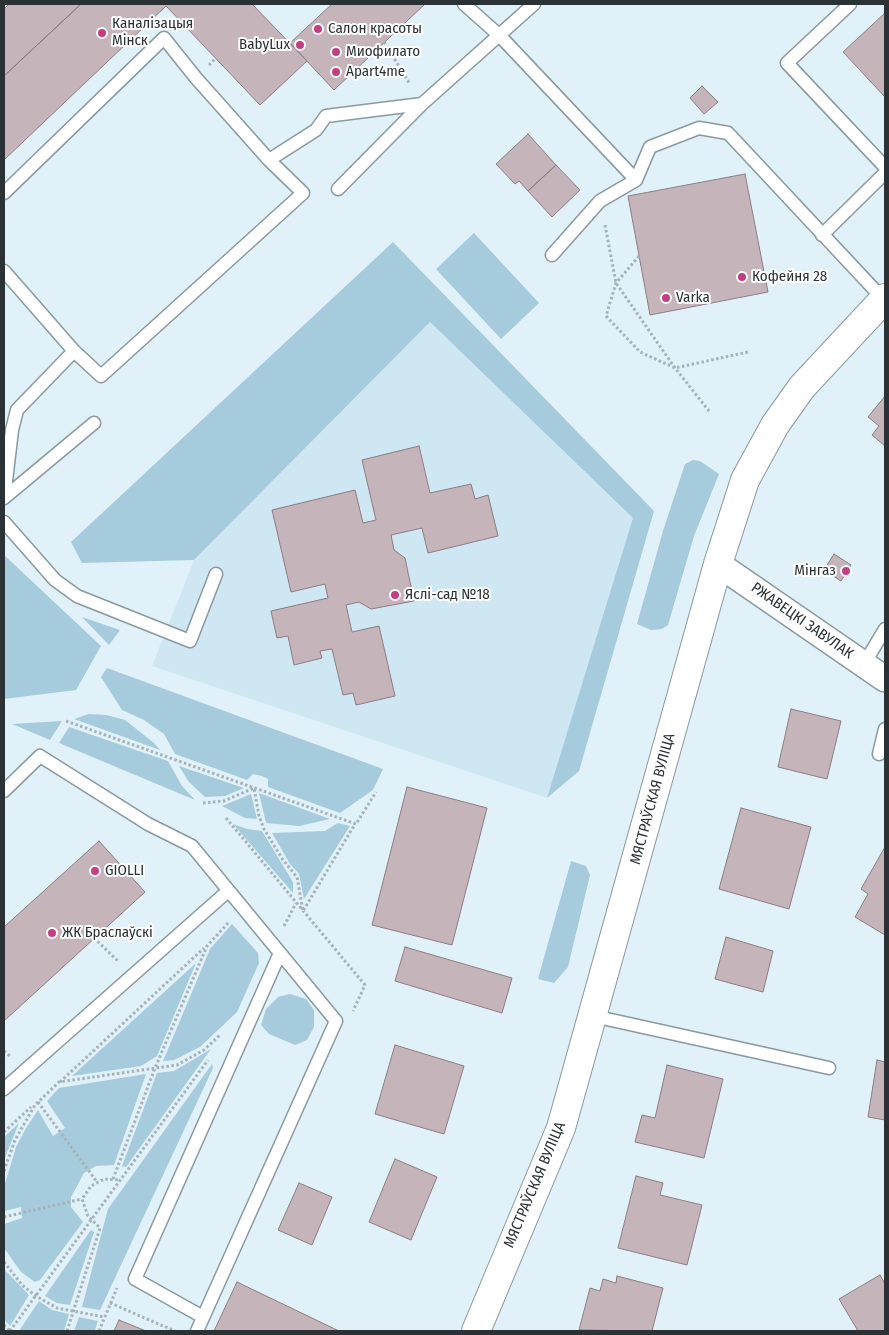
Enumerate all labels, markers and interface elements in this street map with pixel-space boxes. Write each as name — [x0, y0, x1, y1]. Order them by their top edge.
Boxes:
place label: Каналізацыя Мінск — [112, 15, 193, 50]
place label: Салон красоты — [328, 20, 422, 38]
marker: Салон красоты — [312, 23, 324, 35]
marker: Каналізацыя Мінск — [96, 27, 108, 39]
place label: BabyLux — [239, 36, 290, 54]
marker: BabyLux — [294, 39, 306, 51]
place label: Миофилато — [346, 43, 420, 61]
marker: Миофилато — [330, 46, 342, 58]
place label: Apart4me — [346, 63, 405, 81]
marker: Apart4me — [330, 66, 342, 78]
place label: Кофейня 28 — [752, 268, 827, 286]
marker: Кофейня 28 — [736, 271, 748, 283]
place label: Varka — [676, 289, 710, 307]
marker: Varka — [660, 292, 672, 304]
place label: Мінгаз — [794, 562, 836, 580]
marker: Мінгаз — [840, 565, 852, 577]
street label: РЖАВЕЦКІ ЗАВУЛАК — [747, 579, 857, 663]
place label: Яслі-сад №18 — [405, 586, 490, 604]
marker: Яслі-сад №18 — [389, 589, 401, 601]
street label: МЯСТРАЎСКАЯ ВУЛІЦА — [627, 732, 679, 866]
place label: GIOLLI — [105, 862, 144, 880]
marker: GIOLLI — [89, 865, 101, 877]
place label: ЖК Браслаўскі — [62, 924, 153, 942]
marker: ЖК Браслаўскі — [46, 927, 58, 939]
street label: МЯСТРАЎСКАЯ ВУЛІЦА — [500, 1119, 570, 1251]

